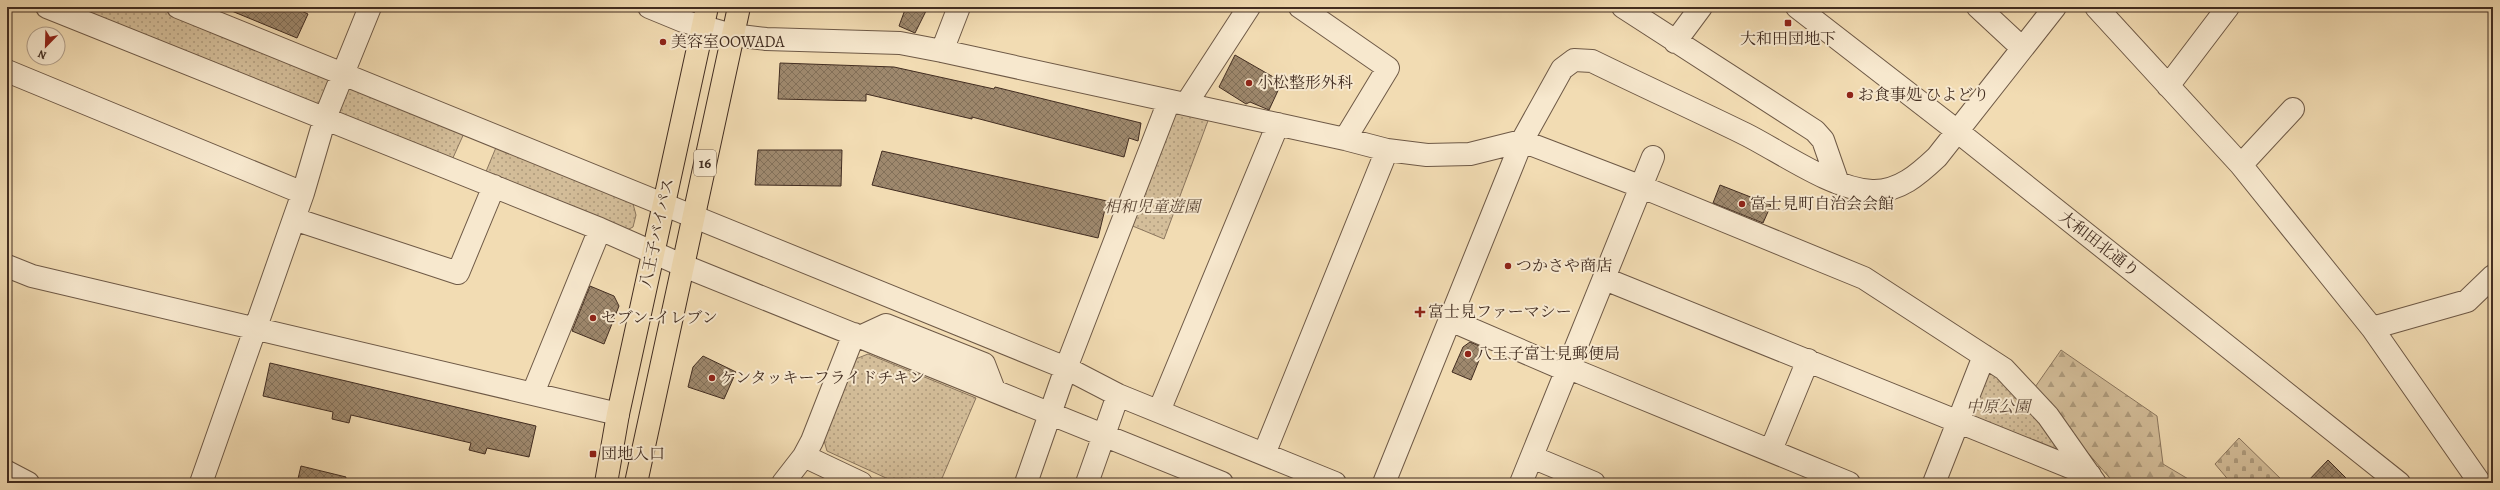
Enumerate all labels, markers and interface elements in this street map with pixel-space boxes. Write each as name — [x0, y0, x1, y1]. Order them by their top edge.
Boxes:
marker: 大和田団地下 — [1783, 18, 1793, 28]
north arrow — [26, 26, 66, 66]
place label: 大和田団地下 — [1740, 28, 1836, 50]
place label: 美容室OOWADA — [671, 31, 785, 53]
marker: 美容室OOWADA — [658, 37, 668, 47]
text: N — [36, 46, 49, 63]
place label: 小松整形外科 — [1257, 72, 1353, 94]
marker: 小松整形外科 — [1244, 78, 1254, 88]
place label: お食事処 ひよどり — [1858, 84, 1989, 106]
marker: お食事処 ひよどり — [1845, 90, 1855, 100]
road number: 16 — [694, 150, 716, 176]
street label: 八王子バイパス — [635, 176, 679, 290]
place label: 富士見町自治会会館 — [1750, 193, 1894, 215]
park label: 相和児童遊園 — [1104, 196, 1203, 218]
marker: 富士見町自治会会館 — [1737, 199, 1747, 209]
street label: 大和田北通り — [2054, 206, 2144, 282]
place label: つかさや商店 — [1516, 255, 1612, 277]
marker: つかさや商店 — [1503, 261, 1513, 271]
place label: 富士見ファーマシー — [1428, 301, 1572, 323]
place label: セブン-イレブン — [601, 307, 718, 329]
marker: 富士見ファーマシー — [1415, 307, 1425, 317]
marker: セブン-イレブン — [588, 313, 598, 323]
place label: 八王子富士見郵便局 — [1476, 343, 1620, 365]
marker: 八王子富士見郵便局 — [1463, 349, 1473, 359]
place label: ケンタッキーフライドチキン — [720, 367, 925, 389]
marker: ケンタッキーフライドチキン — [707, 373, 717, 383]
park label: 中原公園 — [1966, 396, 2033, 418]
place label: 団地入口 — [601, 443, 665, 465]
marker: 団地入口 — [588, 449, 598, 459]

